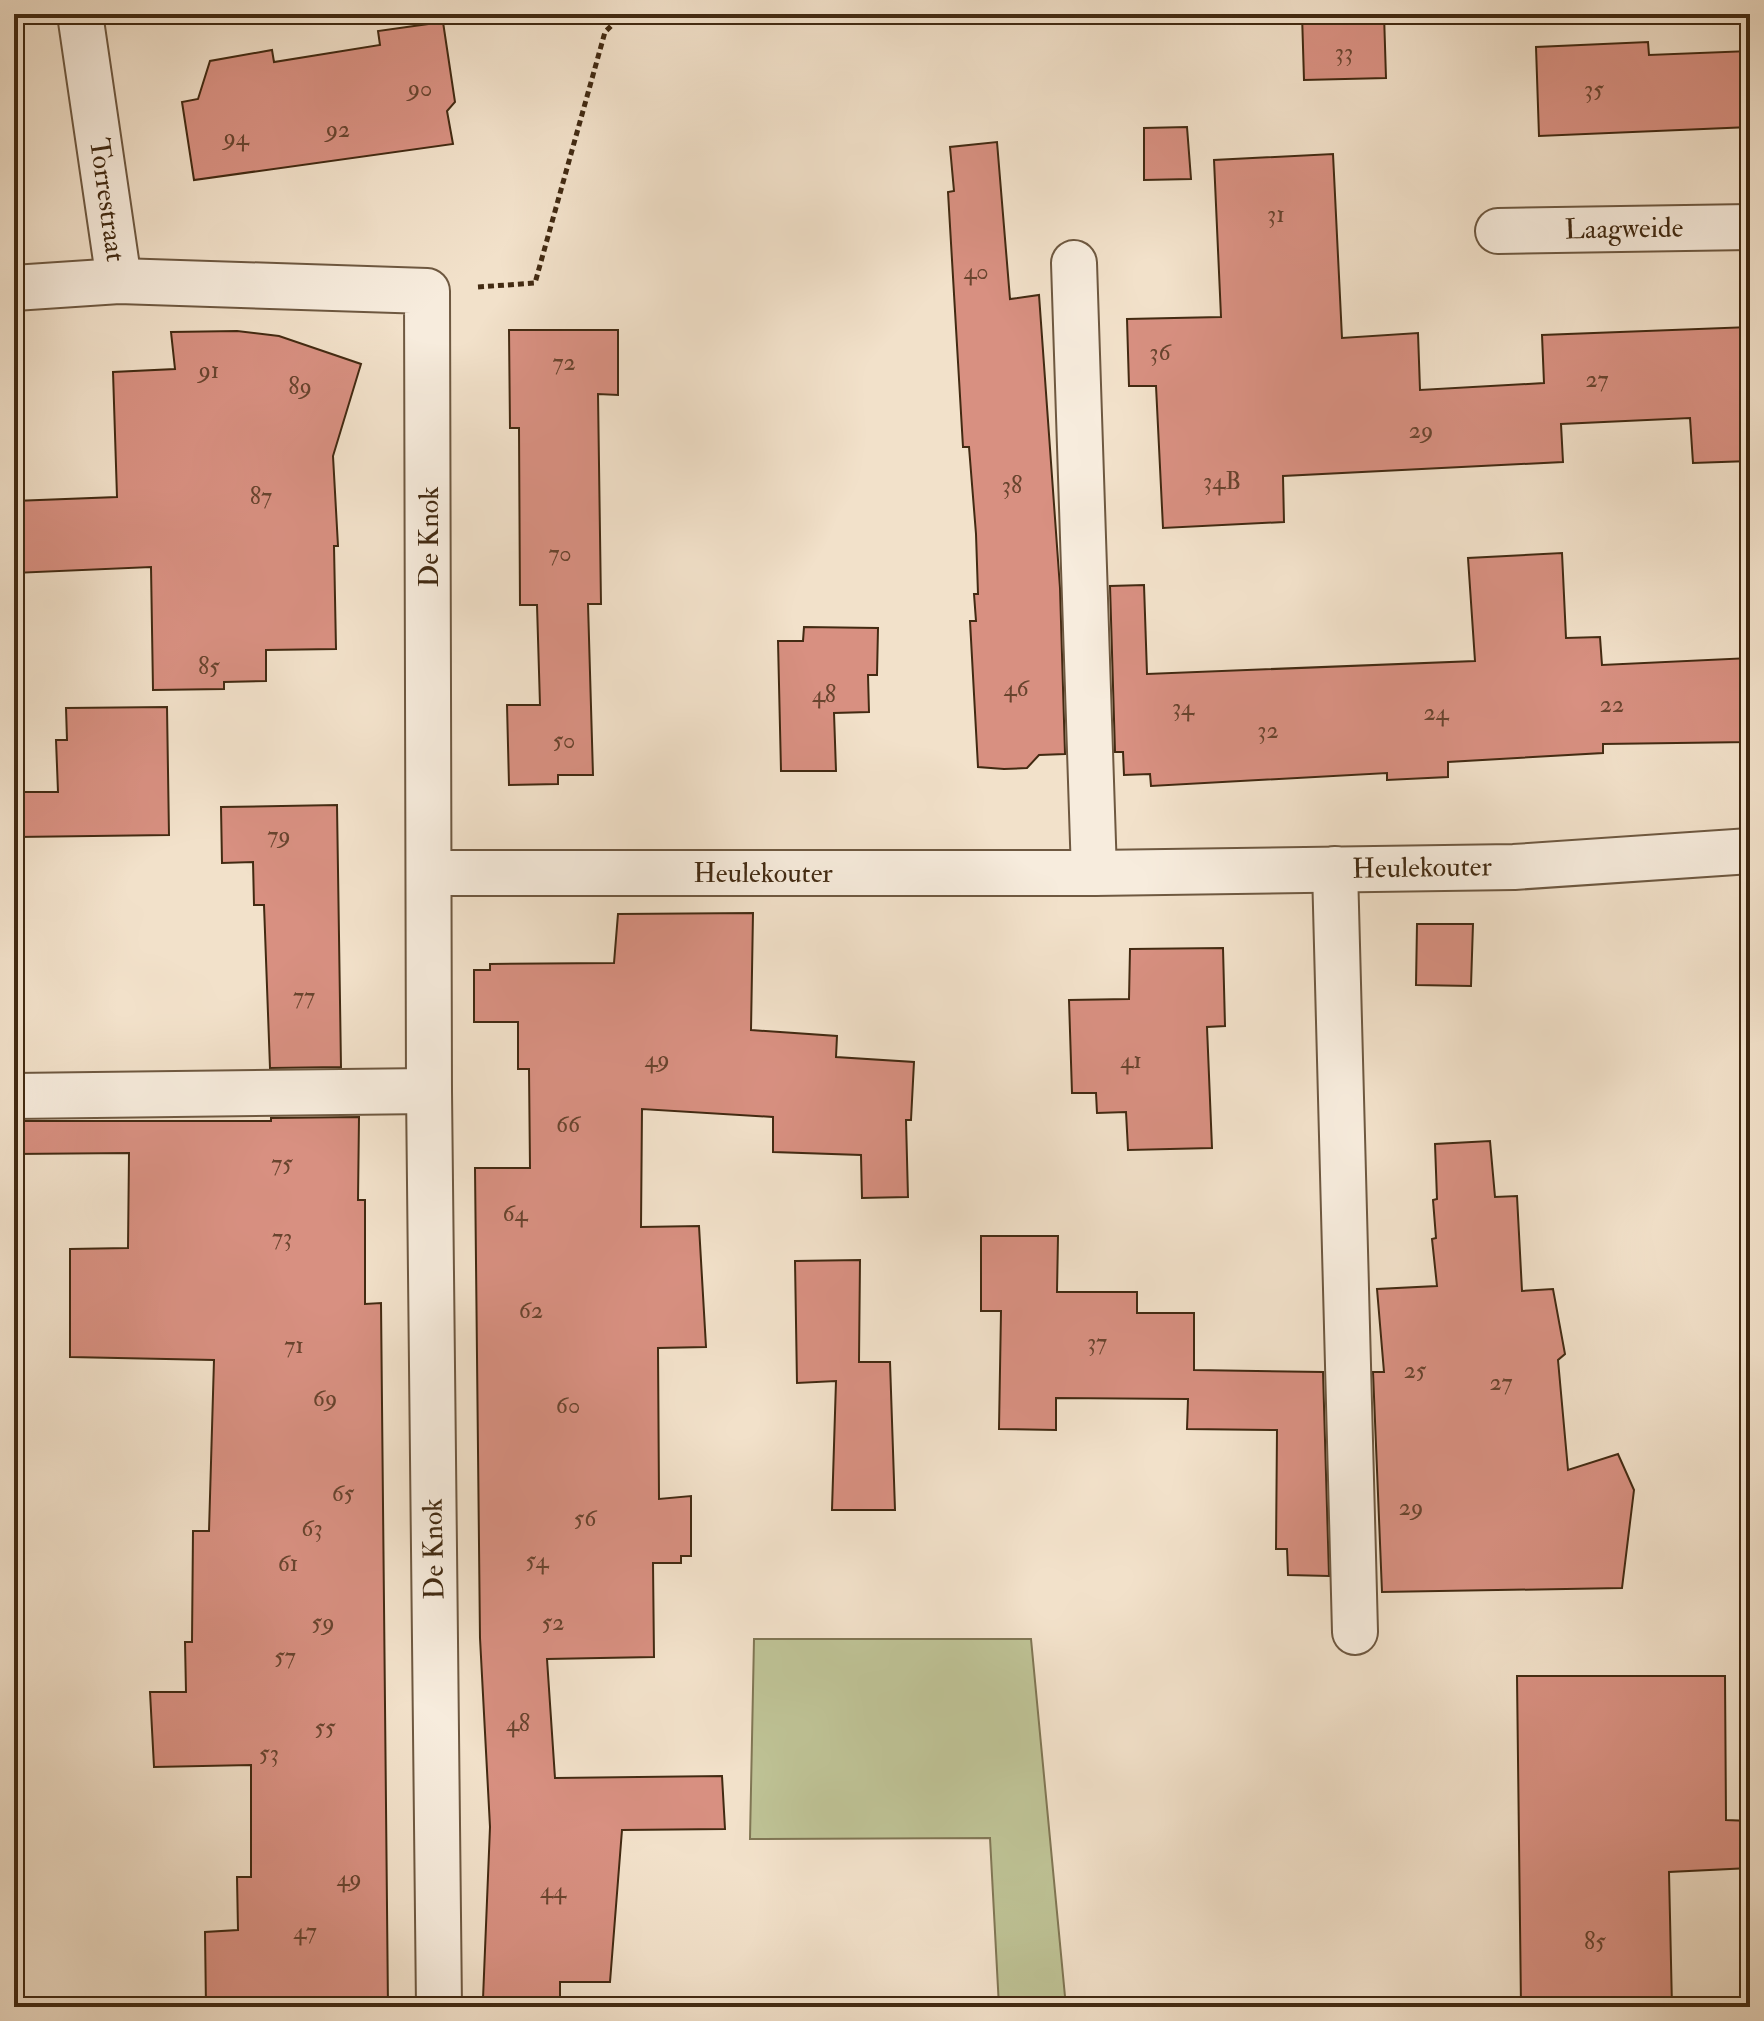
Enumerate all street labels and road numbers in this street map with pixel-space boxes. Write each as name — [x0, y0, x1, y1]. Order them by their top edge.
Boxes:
street label: Torrestraat — [81, 136, 133, 264]
street label: Laagweide — [1564, 210, 1684, 248]
street label: De Knok — [412, 486, 447, 588]
street label: Heulekouter — [1352, 849, 1493, 887]
street label: Heulekouter — [693, 856, 833, 891]
street label: De Knok — [416, 1498, 452, 1600]

